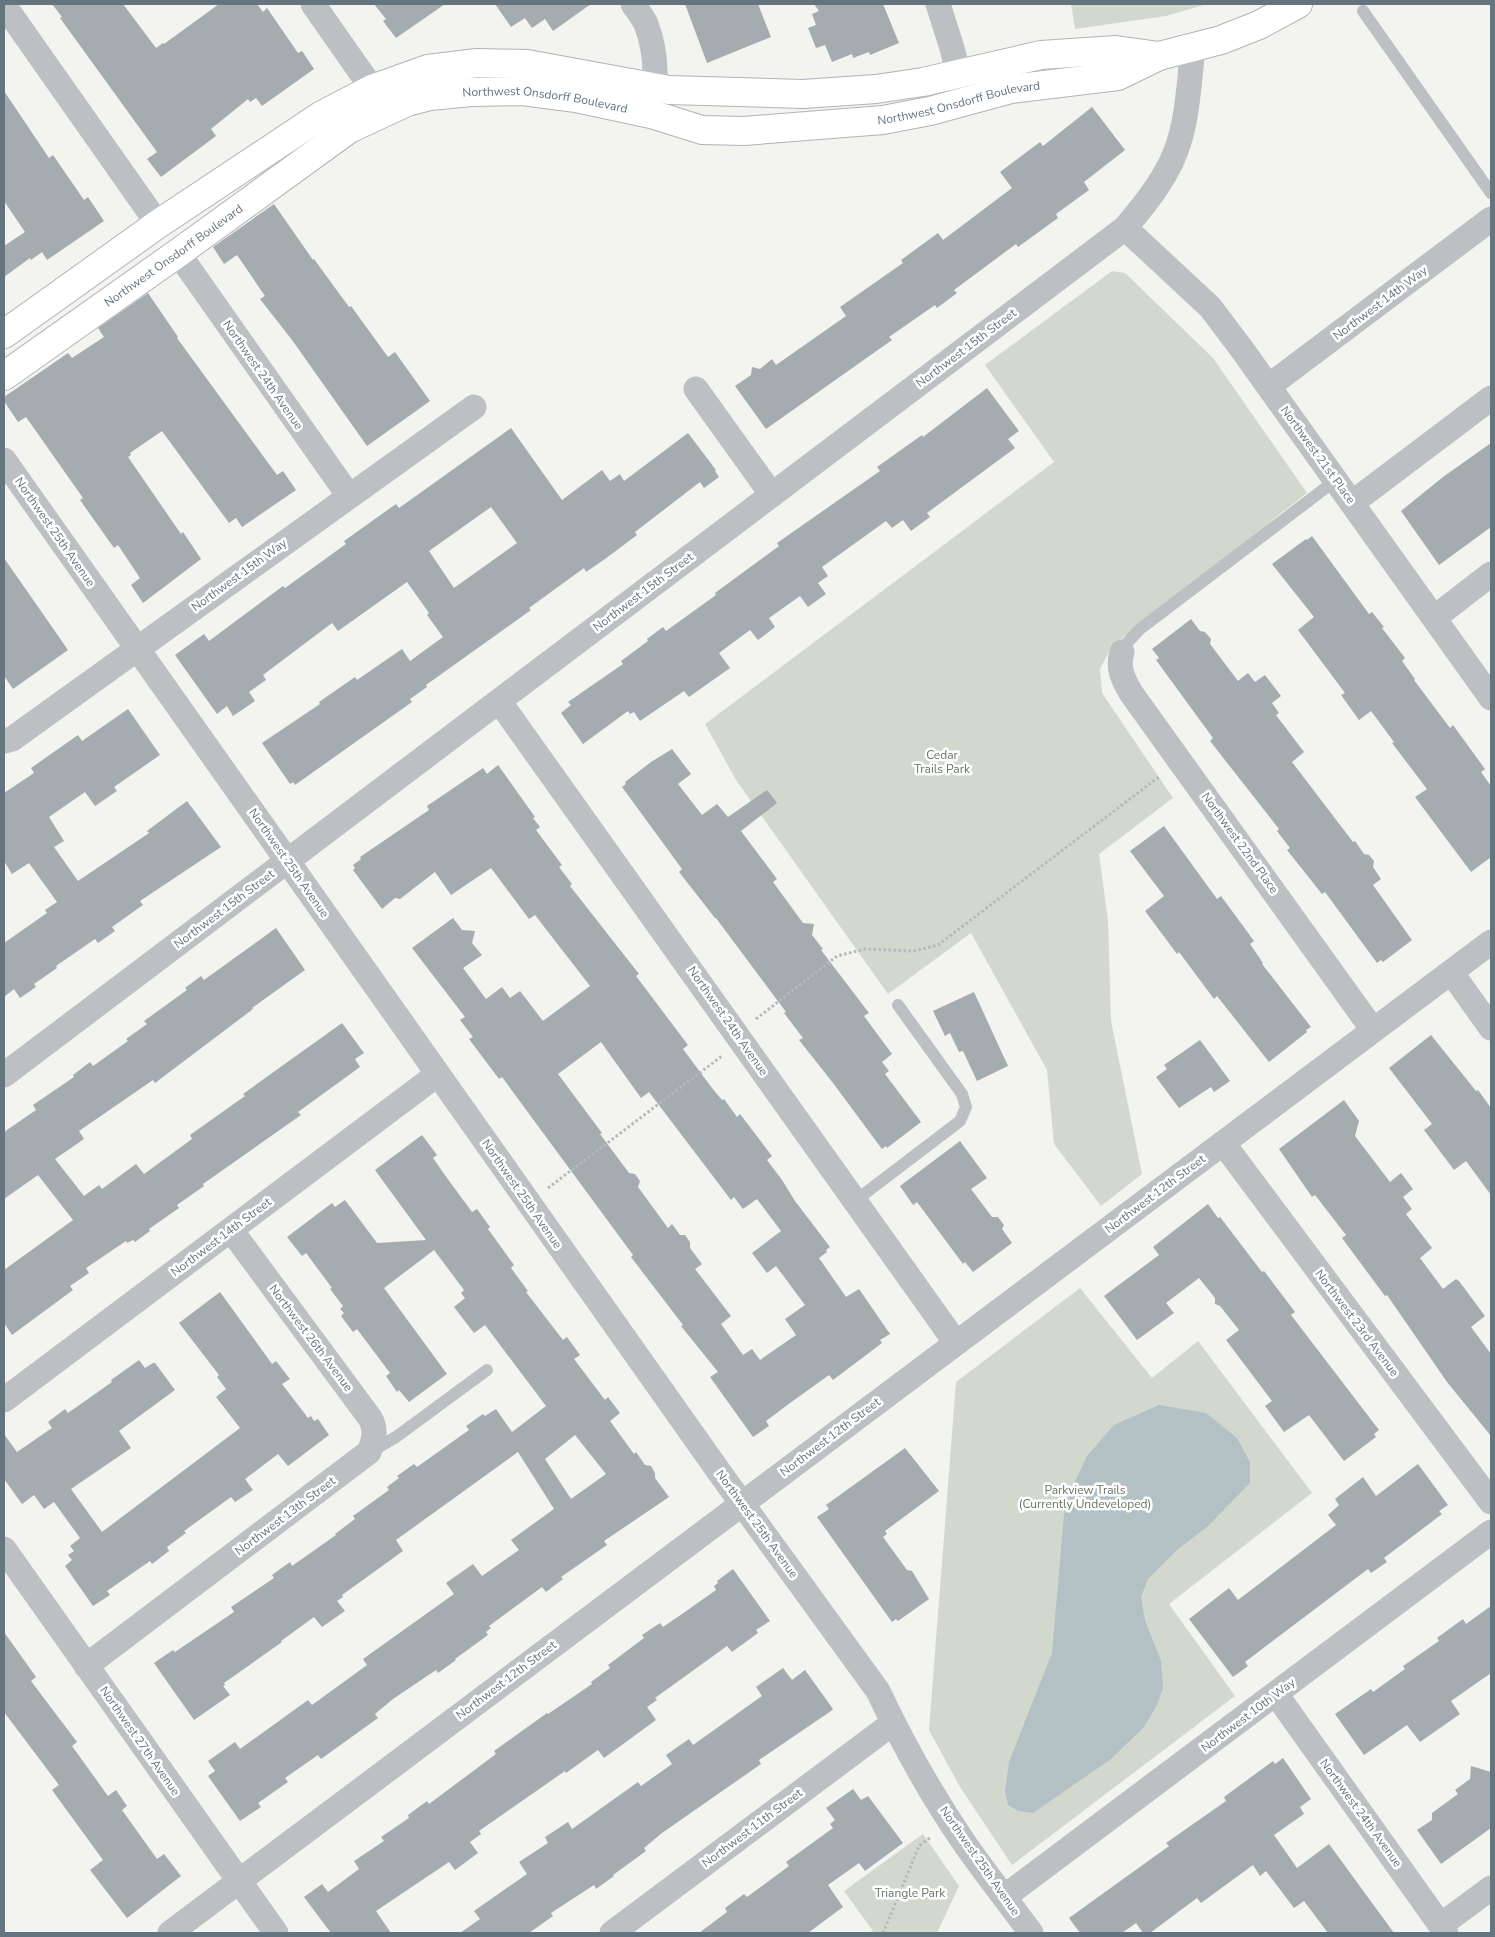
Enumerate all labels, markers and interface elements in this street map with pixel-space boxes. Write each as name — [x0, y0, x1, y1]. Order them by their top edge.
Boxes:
street label: Northwest Onsdorff Boulevard — [877, 78, 1041, 128]
street label: Northwest Onsdorff Boulevard — [462, 83, 629, 117]
street label: Northwest Onsdorff Boulevard — [101, 201, 246, 311]
street label: Northwest 14th Way — [1330, 262, 1431, 344]
street label: Northwest 15th Street — [913, 304, 1020, 391]
street label: Northwest 24th Avenue — [219, 317, 307, 433]
street label: Northwest 21st Place — [1277, 403, 1359, 507]
street label: Northwest 25th Avenue — [11, 474, 99, 590]
street label: Northwest 15th Way — [188, 535, 290, 615]
street label: Northwest 15th Street — [590, 548, 697, 635]
park label: Cedar Trails Park — [914, 747, 971, 777]
street label: Northwest 22nd Place — [1198, 789, 1282, 897]
street label: Northwest 25th Avenue — [245, 805, 333, 921]
street label: Northwest 15th Street — [171, 865, 278, 952]
street label: Northwest 24th Avenue — [684, 963, 772, 1079]
street label: Northwest 25th Avenue — [478, 1136, 566, 1252]
street label: Northwest 12th Street — [1102, 1150, 1209, 1237]
street label: Northwest 14th Street — [168, 1193, 275, 1280]
street label: Northwest 23rd Avenue — [1311, 1266, 1403, 1380]
street label: Northwest 26th Avenue — [266, 1281, 356, 1395]
street label: Northwest 12th Street — [777, 1393, 884, 1480]
street label: Northwest 25th Avenue — [712, 1467, 802, 1581]
street label: Northwest 13th Street — [232, 1472, 339, 1559]
park label: Parkview Trails (Currently Undeveloped) — [1019, 1482, 1151, 1512]
street label: Northwest 12th Street — [453, 1636, 560, 1723]
street label: Northwest 10th Way — [1198, 1674, 1299, 1756]
street label: Northwest 27th Avenue — [96, 1683, 184, 1799]
street label: Northwest 24th Avenue — [1316, 1756, 1406, 1870]
street label: Northwest 11th Street — [699, 1784, 806, 1871]
street label: Northwest 25th Avenue — [936, 1803, 1024, 1919]
park label: Triangle Park — [875, 1885, 946, 1901]

